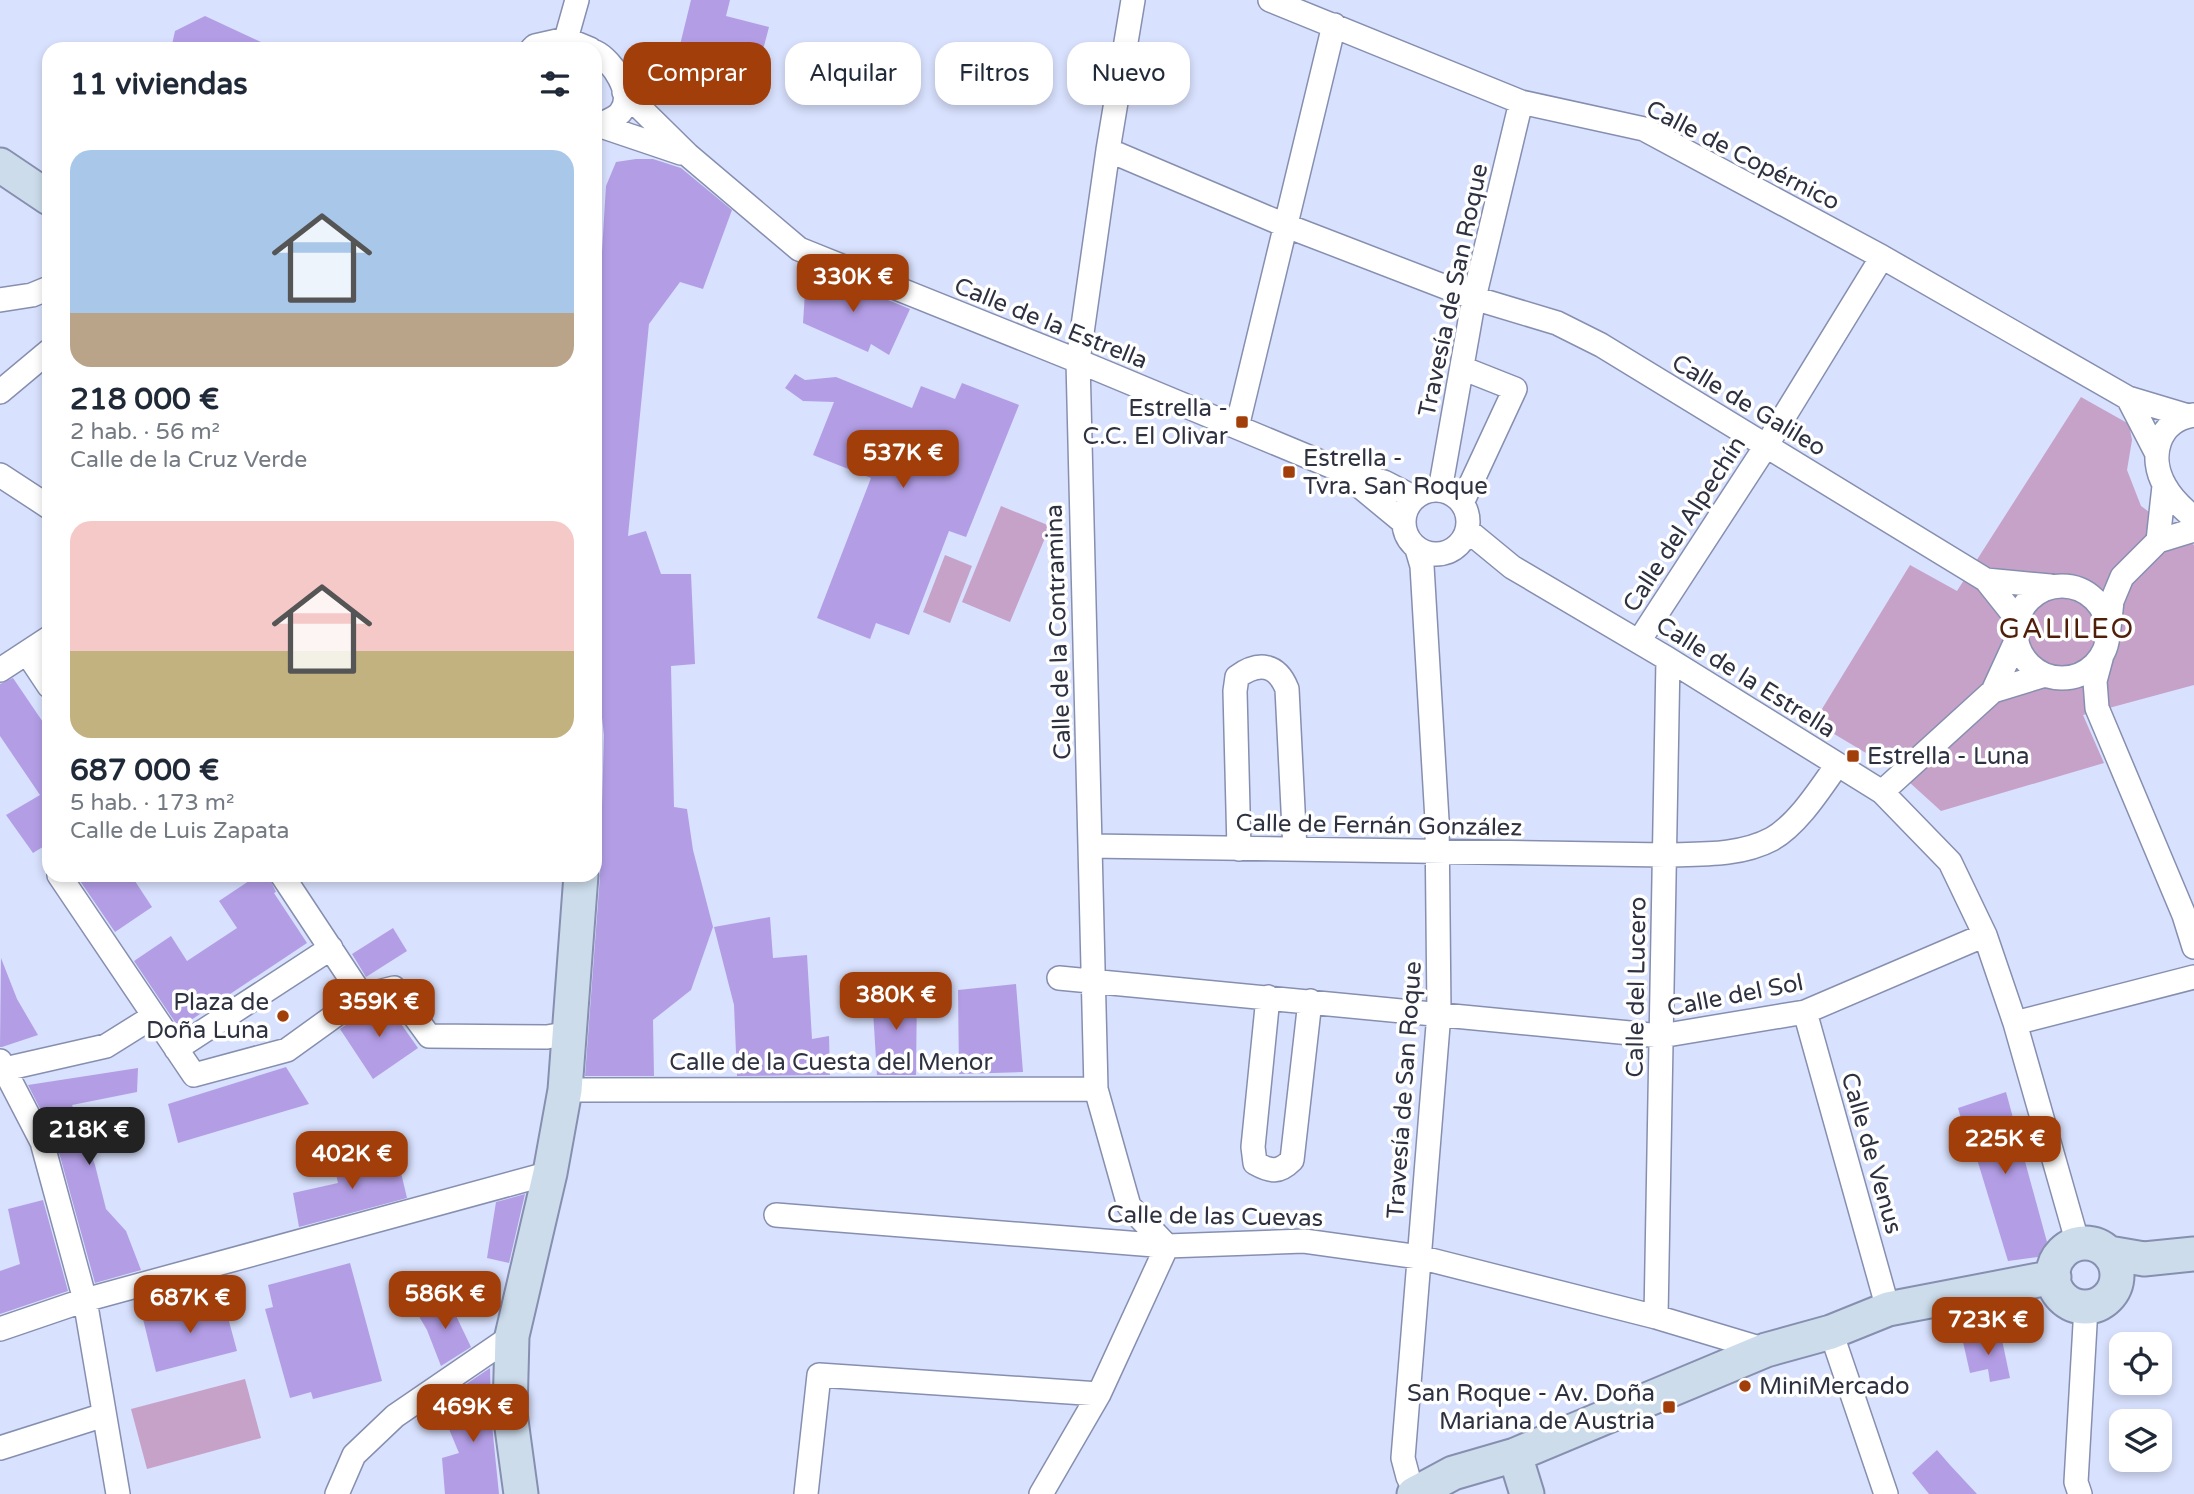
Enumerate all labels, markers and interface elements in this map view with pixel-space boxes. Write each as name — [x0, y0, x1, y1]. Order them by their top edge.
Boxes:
chip: Comprar — [623, 42, 771, 105]
chip: Alquilar — [785, 42, 921, 105]
chip: Filtros — [935, 42, 1053, 105]
chip: Nuevo — [1067, 42, 1190, 105]
icon: filters — [536, 65, 574, 103]
text: 11 viviendas — [70, 66, 248, 103]
street label: Calle de Copérnico — [1641, 94, 1845, 217]
street label: Travesía de San Roque — [1412, 161, 1495, 419]
icon: home — [259, 195, 385, 321]
pin: 330K € — [796, 254, 910, 314]
text: 330K € — [813, 263, 893, 291]
street label: Calle de la Estrella — [950, 271, 1152, 376]
street label: Calle de Galileo — [1666, 348, 1831, 463]
text: 218 000 € — [70, 381, 219, 418]
place label: Estrella - C.C. El Olivar — [1083, 394, 1229, 451]
marker: Estrella - C.C. El Olivar — [1234, 414, 1250, 430]
text: 2 hab. · 56 m² — [70, 418, 220, 446]
pin: 537K € — [846, 430, 960, 490]
street label: Calle del Alpechín — [1617, 431, 1752, 617]
text: 537K € — [863, 439, 943, 467]
place label: Estrella - Tvra. San Roque — [1303, 444, 1488, 501]
text: Calle de la Cruz Verde — [70, 446, 307, 474]
marker: Estrella - Tvra. San Roque — [1281, 464, 1297, 480]
street label: Calle de la Contramina — [1040, 504, 1077, 760]
icon: home — [259, 566, 385, 692]
street label: Calle de la Estrella — [1651, 610, 1841, 744]
district label: GALILEO — [1999, 612, 2135, 646]
place label: Estrella - Luna — [1867, 742, 2029, 771]
marker: Estrella - Luna — [1845, 748, 1861, 764]
text: 687 000 € — [70, 752, 219, 789]
text: 5 hab. · 173 m² — [70, 789, 235, 817]
street label: Calle de Fernán González — [1235, 809, 1523, 842]
text: Calle de Luis Zapata — [70, 817, 289, 845]
street label: Calle del Lucero — [1620, 896, 1653, 1078]
street label: Travesía de San Roque — [1381, 960, 1428, 1220]
street label: Calle del Sol — [1664, 968, 1806, 1023]
pin: 380K € — [839, 972, 953, 1032]
pin: 359K € — [322, 979, 436, 1039]
text: 380K € — [856, 981, 936, 1009]
place label: Plaza de Doña Luna — [146, 988, 269, 1045]
text: 359K € — [339, 988, 419, 1016]
marker: Plaza de Doña Luna — [275, 1008, 291, 1024]
street label: Calle de la Cuesta del Menor — [669, 1048, 993, 1077]
street label: Calle de Venus — [1835, 1069, 1908, 1237]
pin: 218K € — [32, 1108, 146, 1167]
text: 218K € — [49, 1116, 129, 1144]
pin: 225K € — [1948, 1116, 2062, 1176]
text: 225K € — [1965, 1125, 2045, 1153]
pin: 402K € — [295, 1132, 409, 1191]
text: 402K € — [312, 1140, 392, 1168]
street label: Calle de las Cuevas — [1107, 1200, 1323, 1233]
pin: 586K € — [388, 1272, 502, 1331]
pin: 687K € — [133, 1276, 247, 1335]
text: 586K € — [405, 1280, 485, 1308]
text: 687K € — [150, 1284, 230, 1312]
pin: 723K € — [1931, 1298, 2045, 1357]
text: 723K € — [1948, 1306, 2028, 1334]
map controls — [2109, 1332, 2172, 1472]
button: locate — [2109, 1332, 2172, 1395]
place label: MiniMercado — [1759, 1372, 1910, 1401]
marker: MiniMercado — [1737, 1378, 1753, 1394]
place label: San Roque - Av. Doña Mariana de Austria — [1407, 1379, 1655, 1436]
pin: 469K € — [416, 1384, 530, 1444]
text: 469K € — [433, 1393, 513, 1421]
marker: San Roque - Av. Doña Mariana de Austria — [1661, 1399, 1677, 1415]
button: layers — [2109, 1409, 2172, 1472]

